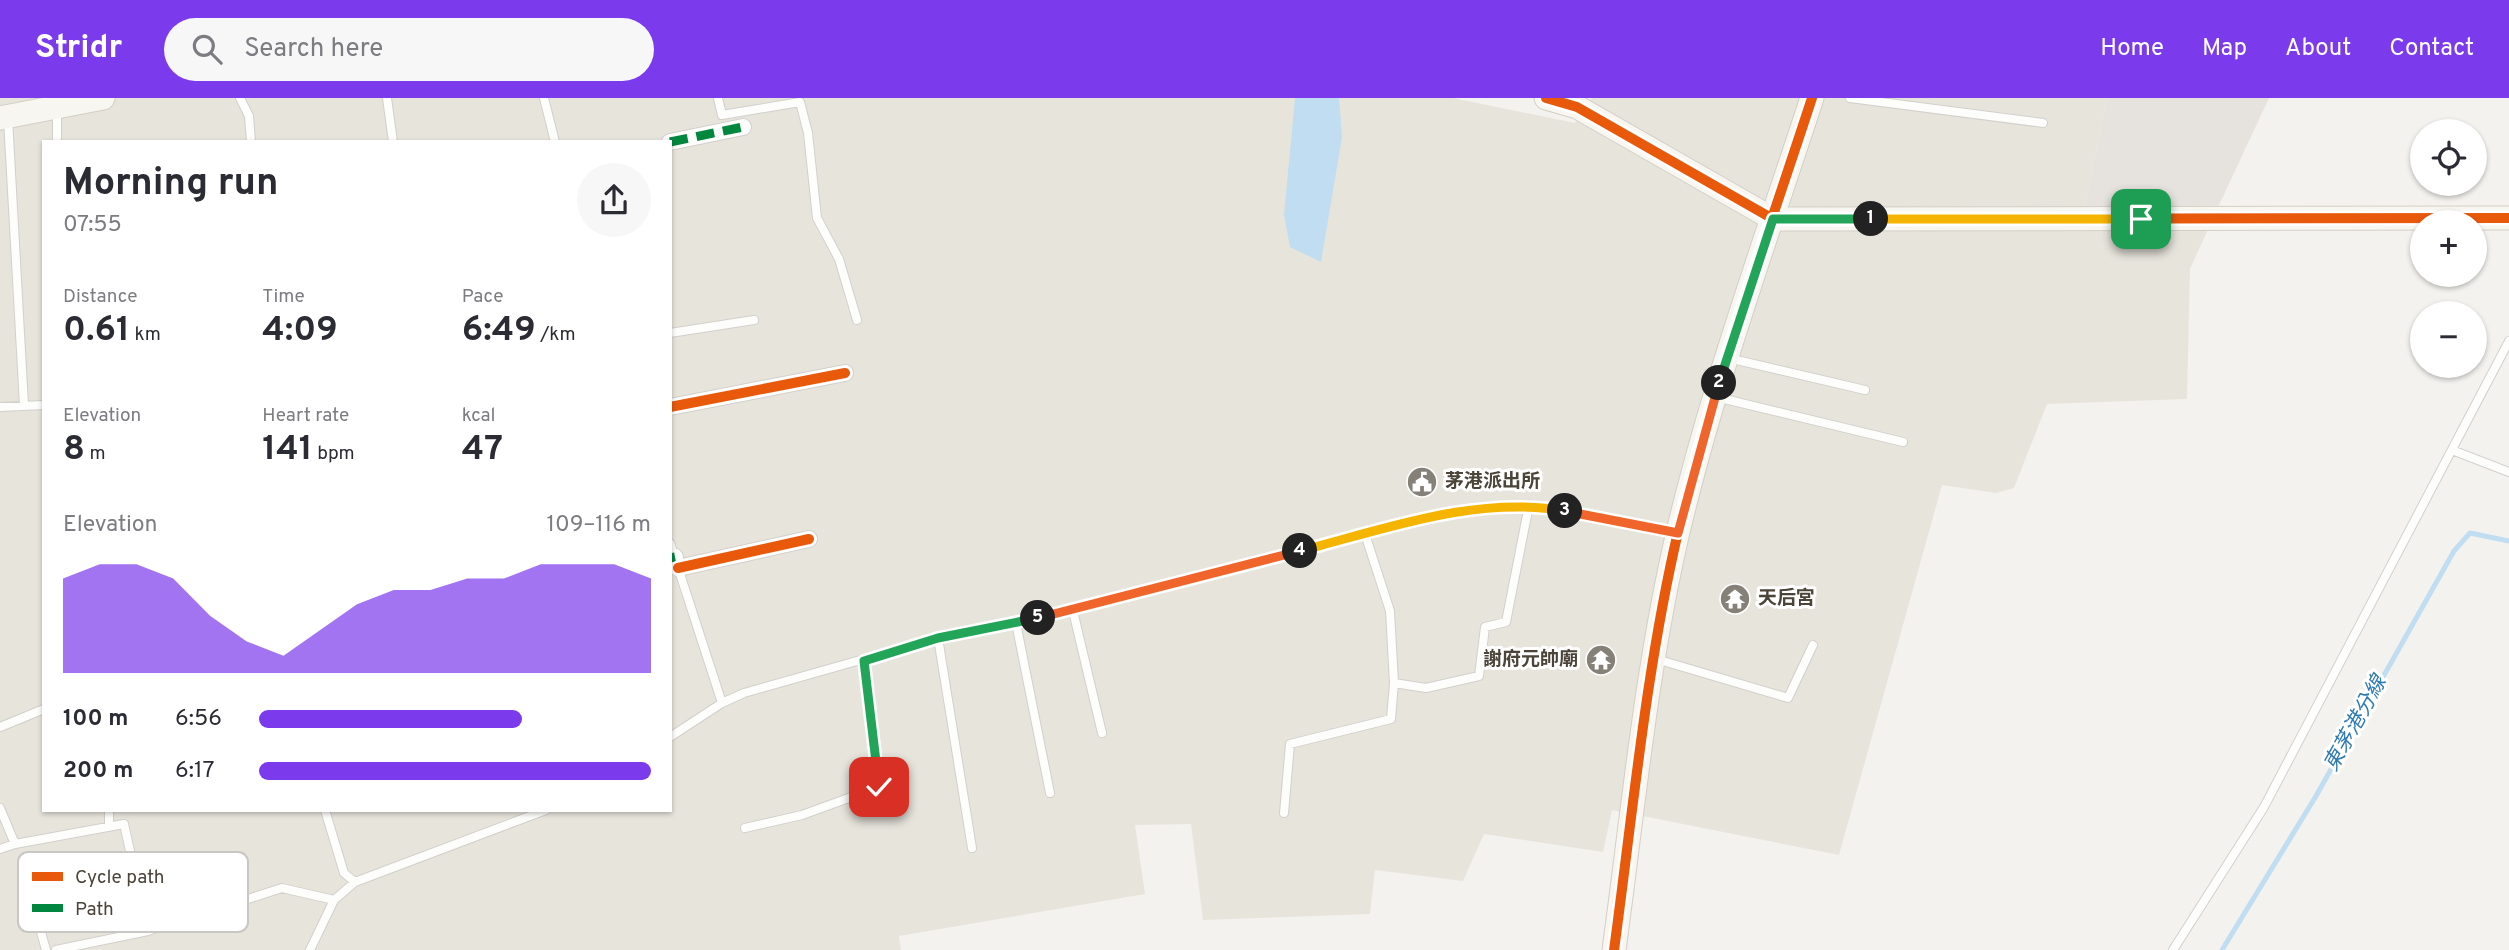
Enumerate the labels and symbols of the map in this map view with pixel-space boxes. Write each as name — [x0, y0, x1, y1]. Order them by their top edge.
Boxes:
pin — [2111, 189, 2171, 249]
pin: 1 — [1854, 202, 1888, 236]
pin: 2 — [1702, 366, 1736, 400]
public building icon: 茅港派出所 — [1405, 465, 1439, 499]
place label: 茅港派出所 — [1445, 470, 1540, 494]
pin: 3 — [1548, 494, 1582, 528]
pin: 4 — [1282, 533, 1318, 568]
temple icon: 天后宮 — [1718, 582, 1752, 616]
place label: 天后宮 — [1758, 587, 1815, 611]
pin: 5 — [1020, 601, 1056, 636]
temple icon: 謝府元帥廟 — [1584, 643, 1618, 677]
place label: 謝府元帥廟 — [1483, 648, 1578, 672]
water label: 東茅港分線 — [2319, 670, 2394, 776]
pin — [849, 757, 909, 817]
legend — [18, 852, 248, 932]
text: Cycle path — [75, 866, 164, 890]
text: Path — [75, 898, 114, 922]

